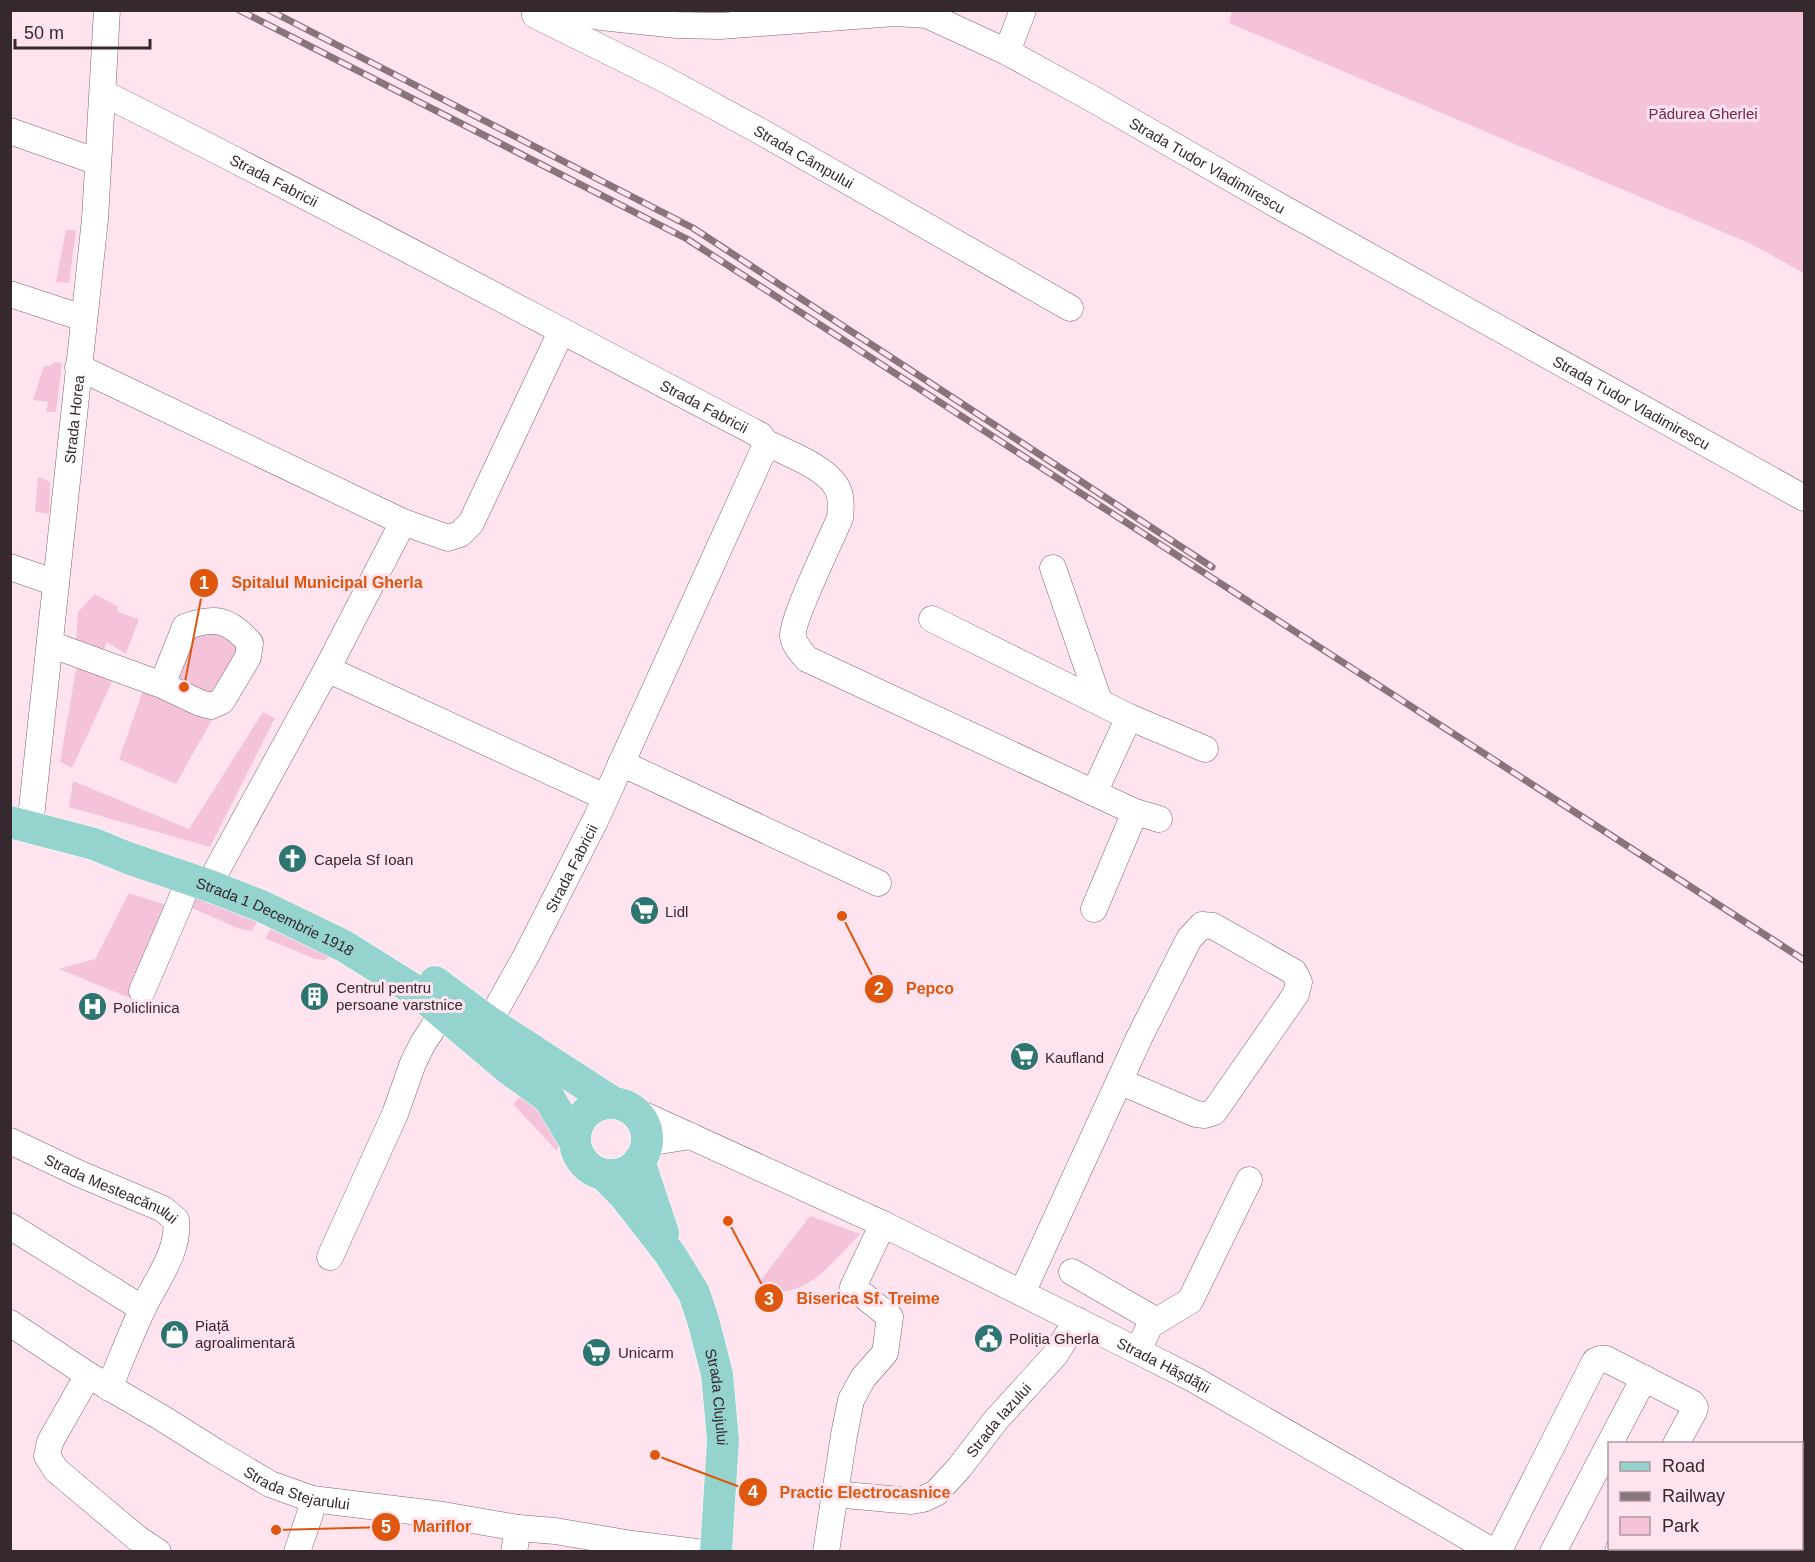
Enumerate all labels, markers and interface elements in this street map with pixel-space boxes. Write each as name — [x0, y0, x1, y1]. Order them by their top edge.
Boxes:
scale bar — [15, 12, 150, 50]
text: 50 m — [24, 23, 64, 43]
park label: Pădurea Gherlei — [1648, 105, 1758, 122]
street label: Strada Tudor Vladimirescu — [1127, 114, 1288, 216]
street label: Strada Câmpului — [751, 121, 857, 191]
street label: Strada Fabricii — [227, 150, 321, 210]
street label: Strada Tudor Vladimirescu — [1550, 352, 1713, 453]
street label: Strada Horea — [60, 373, 87, 465]
street label: Strada Fabricii — [658, 376, 751, 436]
callout: Spitalul Municipal Gherla — [189, 566, 435, 600]
text: 1 — [199, 573, 209, 593]
text: Spitalul Municipal Gherla — [231, 574, 423, 591]
street label: Strada Fabricii — [541, 821, 600, 915]
church icon: Capela Sf Ioan — [277, 843, 309, 875]
place label: Capela Sf Ioan — [314, 851, 413, 868]
street label: Strada 1 Decembrie 1918 — [194, 874, 357, 959]
supermarket icon: Lidl — [628, 895, 660, 927]
place label: Lidl — [665, 903, 688, 920]
callout: Pepco — [864, 972, 966, 1006]
place label: Centrul pentru persoane varstnice — [336, 979, 463, 1013]
text: 2 — [874, 979, 884, 999]
building icon: Centrul pentru persoane varstnice — [299, 980, 331, 1012]
text: Pepco — [906, 980, 954, 997]
hospital icon: Policlinica — [76, 991, 108, 1023]
place label: Policlinica — [113, 999, 180, 1016]
supermarket icon: Kaufland — [1008, 1041, 1040, 1073]
place label: Kaufland — [1045, 1049, 1104, 1066]
street label: Strada Mesteacănului — [42, 1150, 182, 1227]
callout: Biserica Sf. Treime — [754, 1281, 952, 1315]
text: 3 — [764, 1289, 774, 1309]
text: Biserica Sf. Treime — [796, 1290, 940, 1307]
place label: Piață agroalimentară — [195, 1317, 296, 1351]
shop icon: Piață agroalimentară — [158, 1318, 190, 1350]
public building icon: Poliția Gherla — [972, 1322, 1004, 1354]
place label: Poliția Gherla — [1009, 1330, 1100, 1347]
street label: Strada Hășdății — [1114, 1333, 1214, 1396]
supermarket icon: Unicarm — [581, 1336, 613, 1368]
place label: Unicarm — [618, 1344, 674, 1361]
street label: Strada Clujului — [702, 1347, 732, 1446]
street label: Strada Iazului — [962, 1379, 1034, 1460]
legend — [1608, 1442, 1803, 1550]
text: Road — [1662, 1456, 1705, 1476]
street label: Strada Stejarului — [241, 1462, 351, 1512]
callout: Practic Electrocasnice — [738, 1475, 963, 1509]
text: 4 — [748, 1482, 758, 1502]
text: Practic Electrocasnice — [780, 1484, 950, 1501]
text: Railway — [1662, 1486, 1725, 1506]
callout: Mariflor — [371, 1510, 484, 1544]
text: Park — [1662, 1516, 1700, 1536]
text: 5 — [381, 1517, 391, 1537]
text: Mariflor — [413, 1518, 471, 1535]

